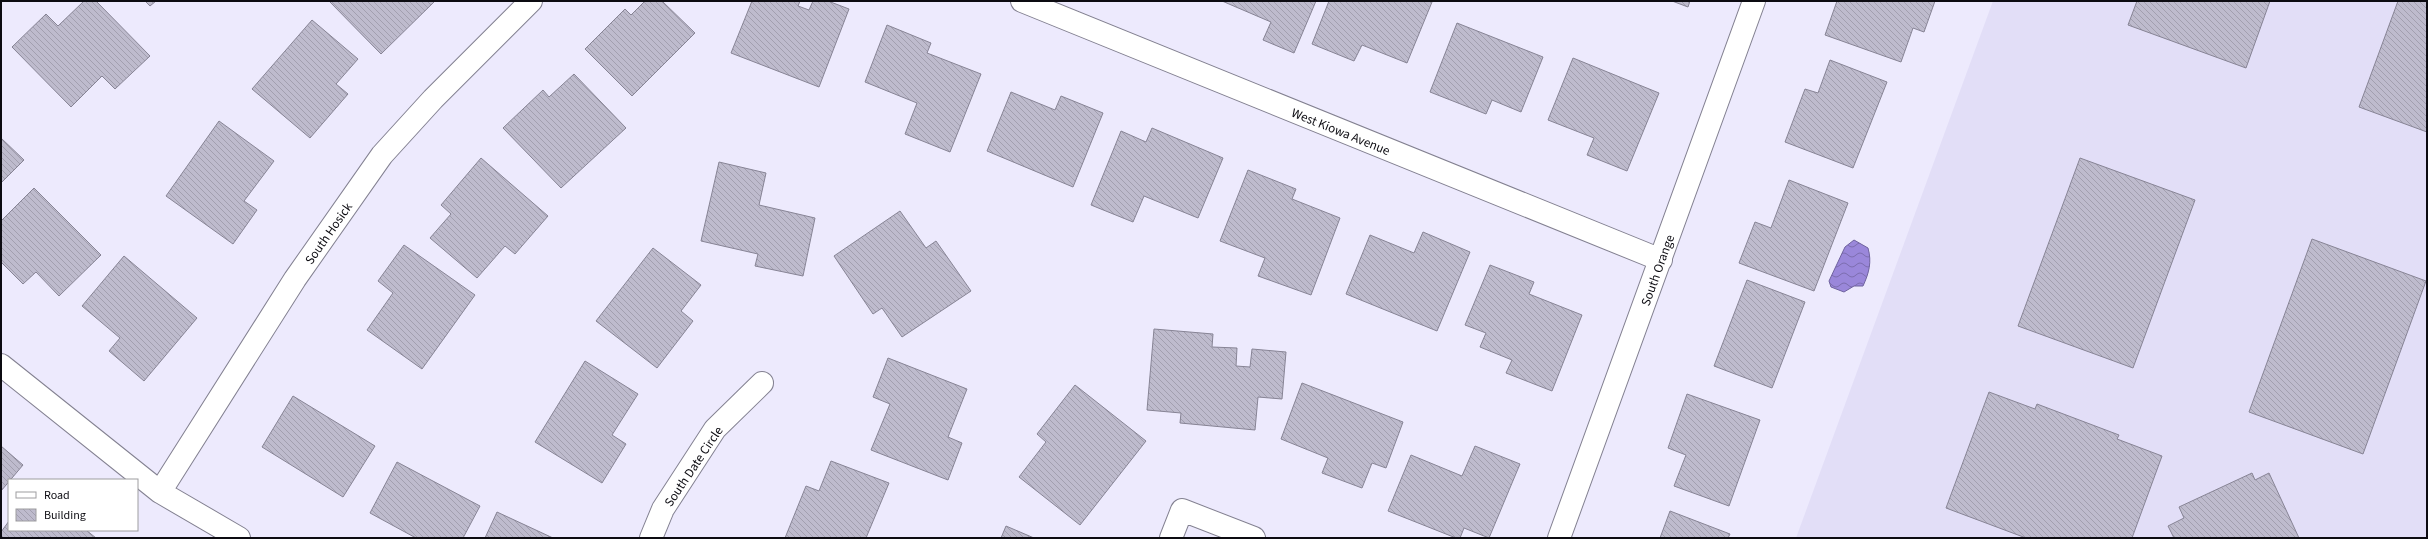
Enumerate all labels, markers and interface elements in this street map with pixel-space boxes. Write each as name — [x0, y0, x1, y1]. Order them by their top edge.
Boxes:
street label: West Kiowa Avenue — [1289, 104, 1393, 160]
street label: South Hosick — [301, 199, 357, 268]
street label: South Orange — [1637, 232, 1679, 308]
street label: South Date Circle — [660, 423, 727, 510]
legend — [8, 479, 138, 531]
text: Road — [44, 487, 70, 504]
text: Building — [44, 507, 86, 524]

